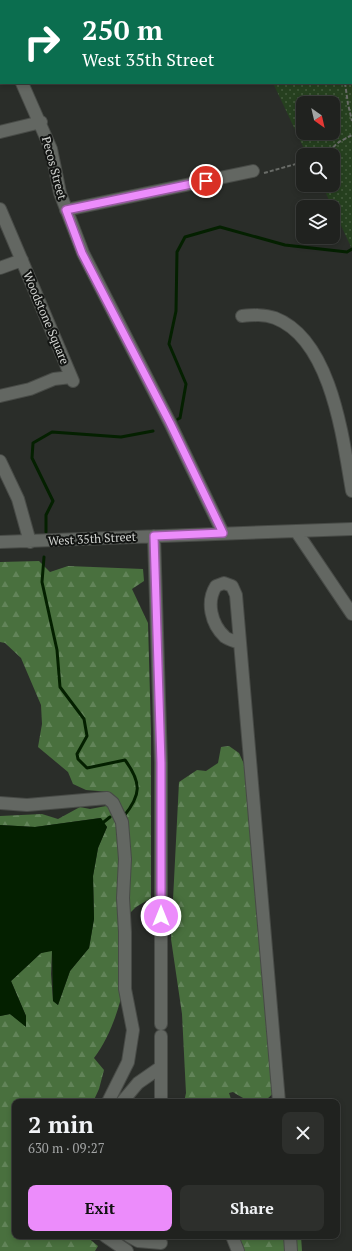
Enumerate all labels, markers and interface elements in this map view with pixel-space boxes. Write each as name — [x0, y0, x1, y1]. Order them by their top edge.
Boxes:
text: 250 m — [82, 11, 163, 48]
icon: right — [16, 16, 68, 68]
text: West 35th Street — [82, 47, 214, 71]
north arrow — [296, 96, 340, 140]
map controls — [296, 96, 340, 244]
street label: Pecos Street — [39, 135, 70, 202]
button: search — [296, 148, 340, 192]
pin — [189, 164, 223, 198]
icon: arrive — [195, 170, 217, 192]
button: layers — [296, 200, 340, 244]
street label: Woodstone Square — [20, 269, 73, 366]
street label: West 35th Street — [48, 529, 137, 548]
position arrow — [140, 895, 182, 937]
text: 2 min — [28, 1108, 94, 1140]
button: close — [282, 1112, 324, 1154]
text: 630 m · 09:27 — [28, 1139, 105, 1157]
button: Exit — [28, 1185, 172, 1231]
button: Share — [180, 1185, 324, 1231]

